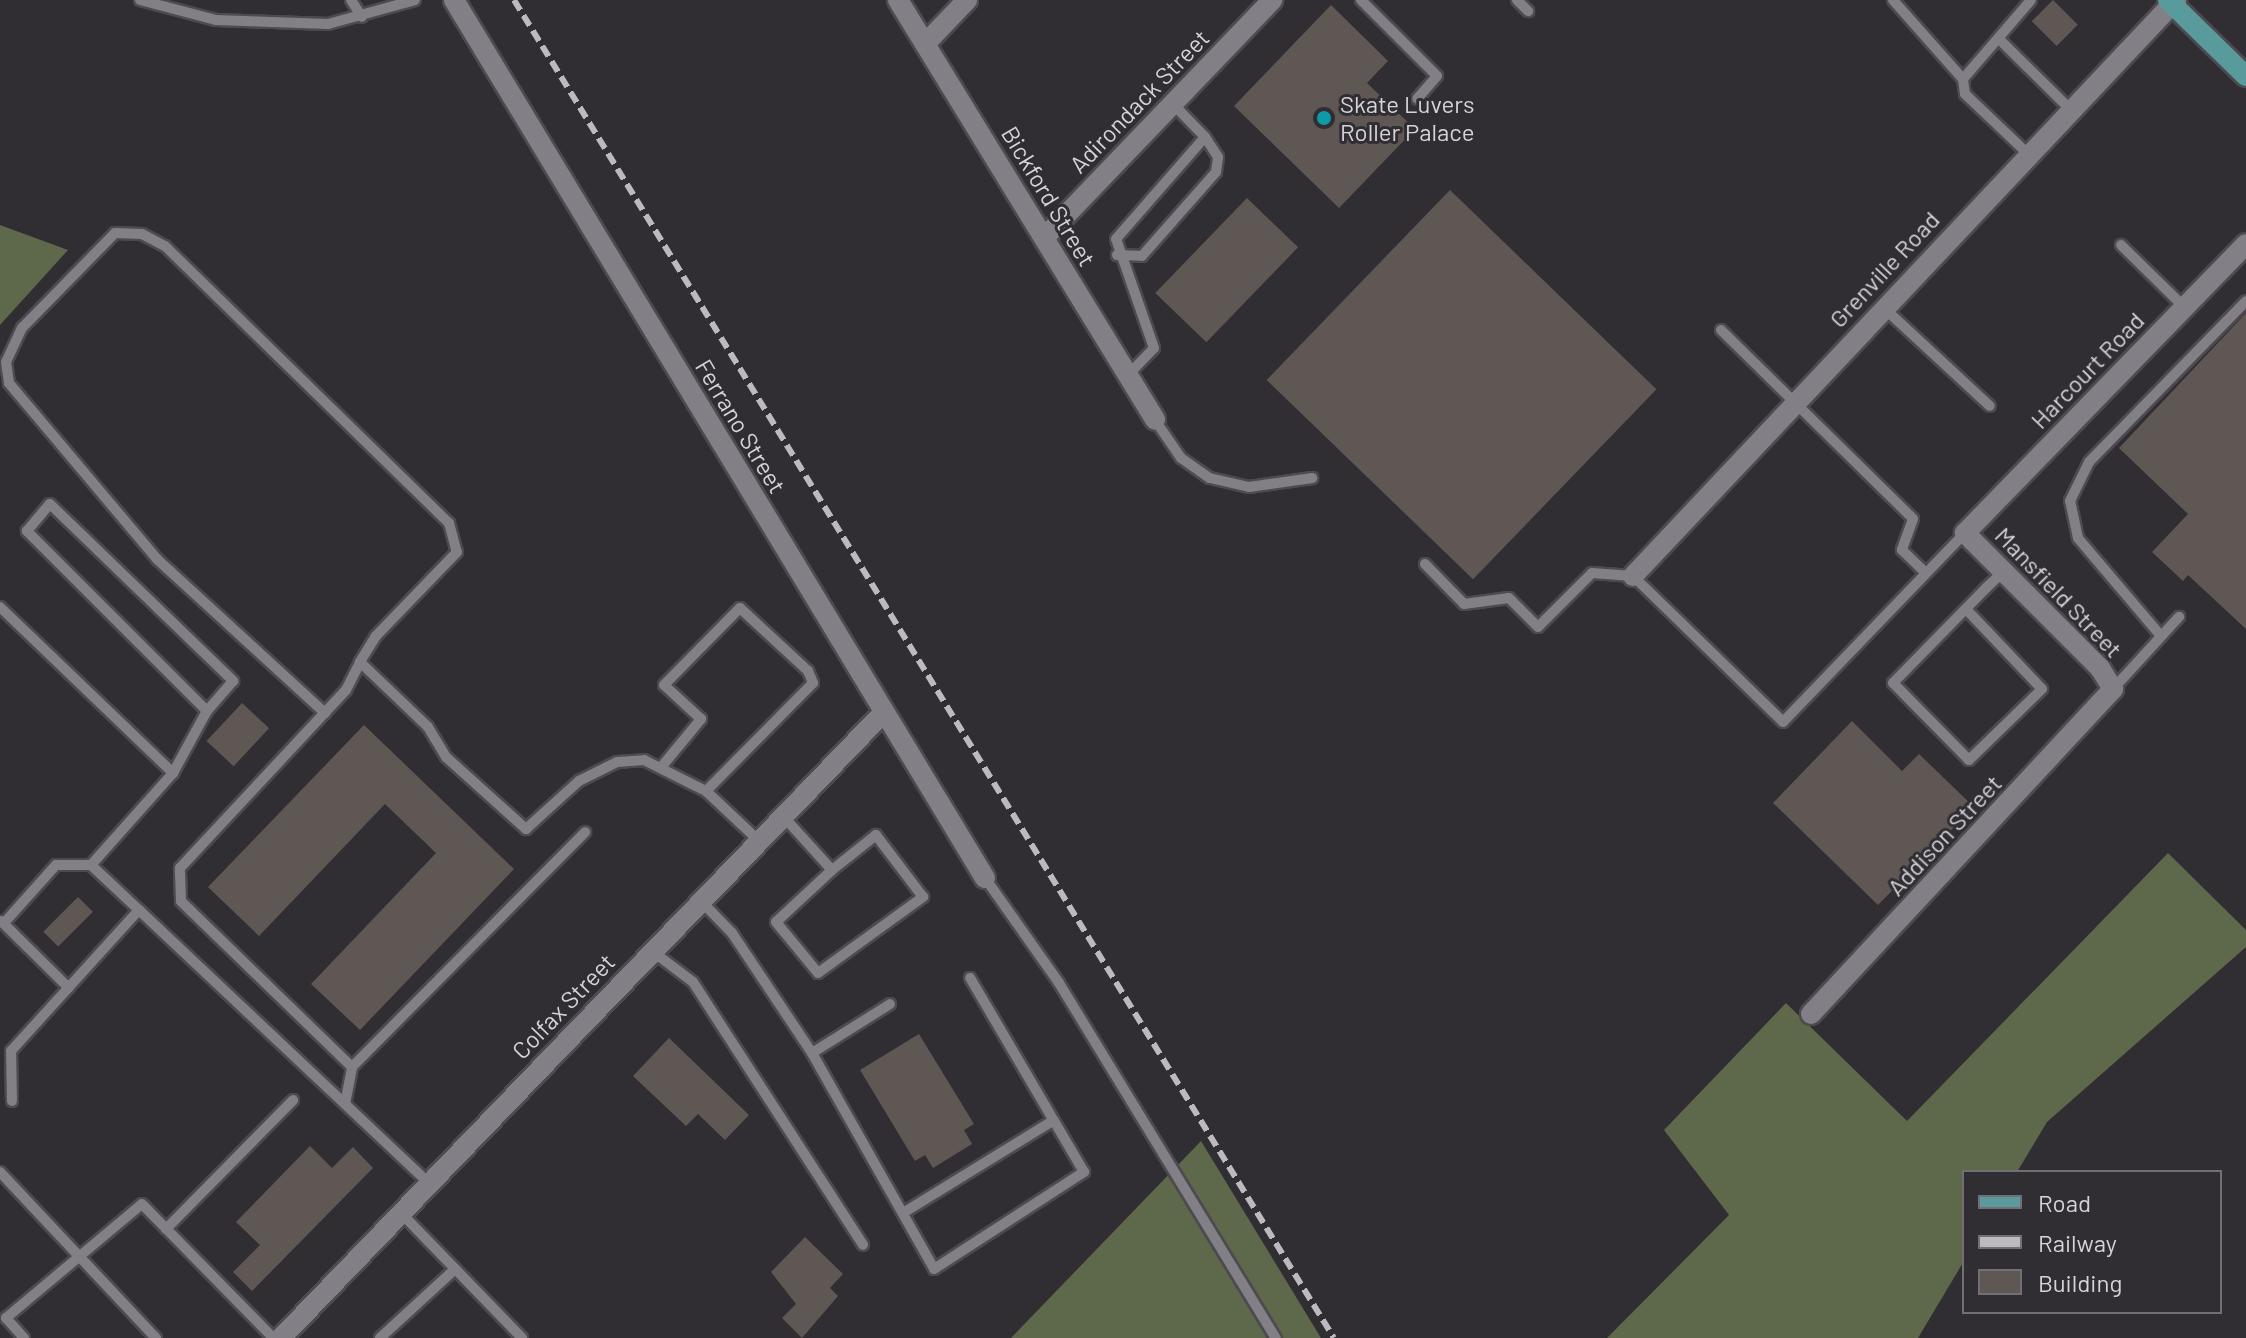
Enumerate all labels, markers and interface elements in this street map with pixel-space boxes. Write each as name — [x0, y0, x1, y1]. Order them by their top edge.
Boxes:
street label: Adirondack Street — [1063, 23, 1215, 179]
place label: Skate Luvers Roller Palace — [1340, 90, 1474, 146]
marker: Skate Luvers Roller Palace — [1315, 109, 1333, 127]
street label: Bickford Street — [996, 121, 1102, 271]
street label: Grenville Road — [1823, 205, 1945, 333]
street label: Harcourt Road — [2024, 306, 2150, 434]
street label: Ferrano Street — [690, 354, 792, 498]
street label: Mansfield Street — [1989, 521, 2129, 663]
street label: Addison Street — [1881, 769, 2007, 901]
street label: Colfax Street — [506, 947, 620, 1065]
legend — [1962, 1170, 2222, 1314]
text: Road — [2038, 1188, 2091, 1217]
text: Railway — [2038, 1228, 2117, 1257]
text: Building — [2038, 1268, 2122, 1297]

